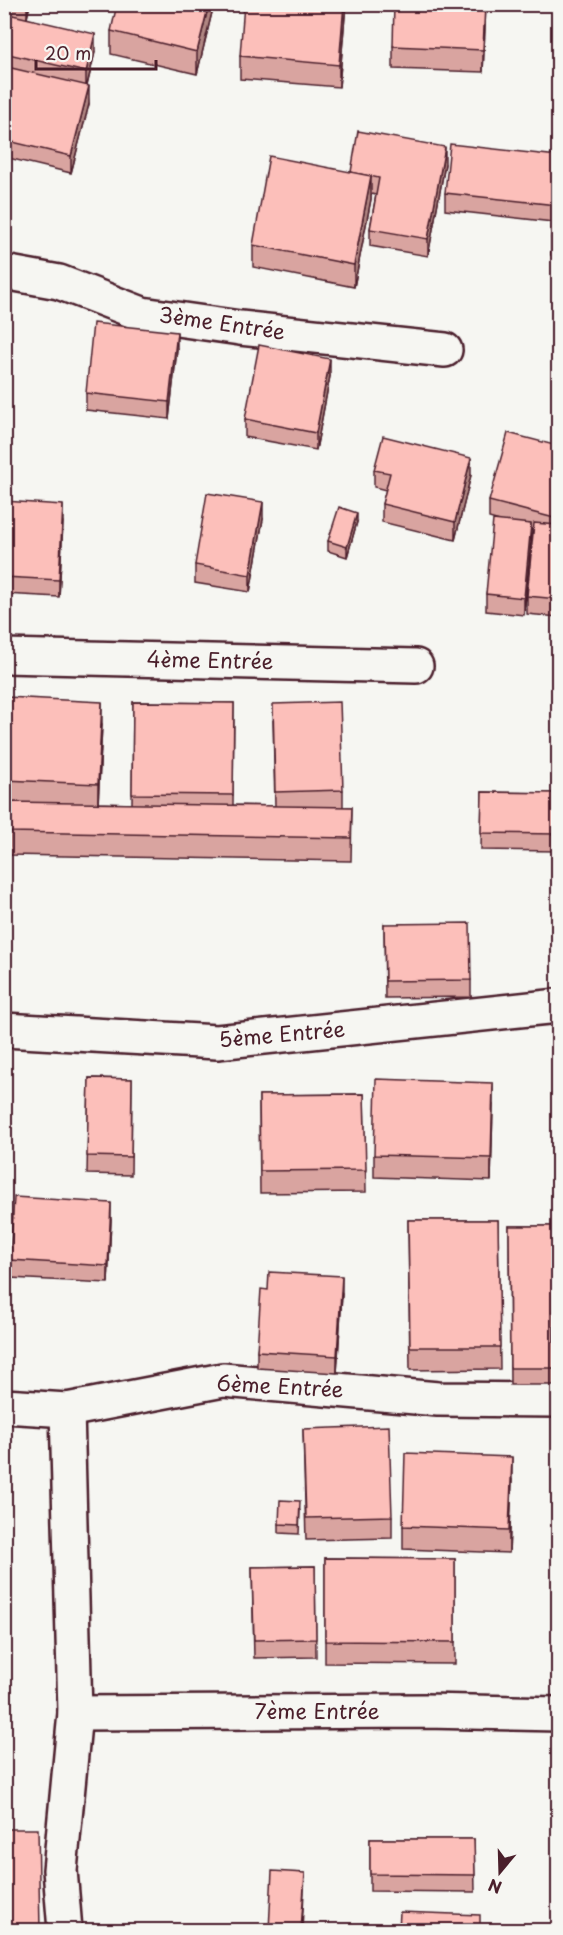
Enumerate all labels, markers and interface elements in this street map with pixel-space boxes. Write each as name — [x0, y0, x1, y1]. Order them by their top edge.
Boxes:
scale bar — [36, 33, 156, 71]
text: 20 m — [45, 39, 91, 66]
street label: 3ème Entrée — [157, 297, 287, 347]
street label: 4ème Entrée — [146, 642, 274, 676]
street label: 5ème Entrée — [217, 1012, 346, 1054]
street label: 6ème Entrée — [216, 1366, 344, 1404]
street label: 7ème Entrée — [255, 1694, 379, 1726]
north arrow — [470, 1842, 530, 1902]
text: N — [485, 1874, 505, 1901]

